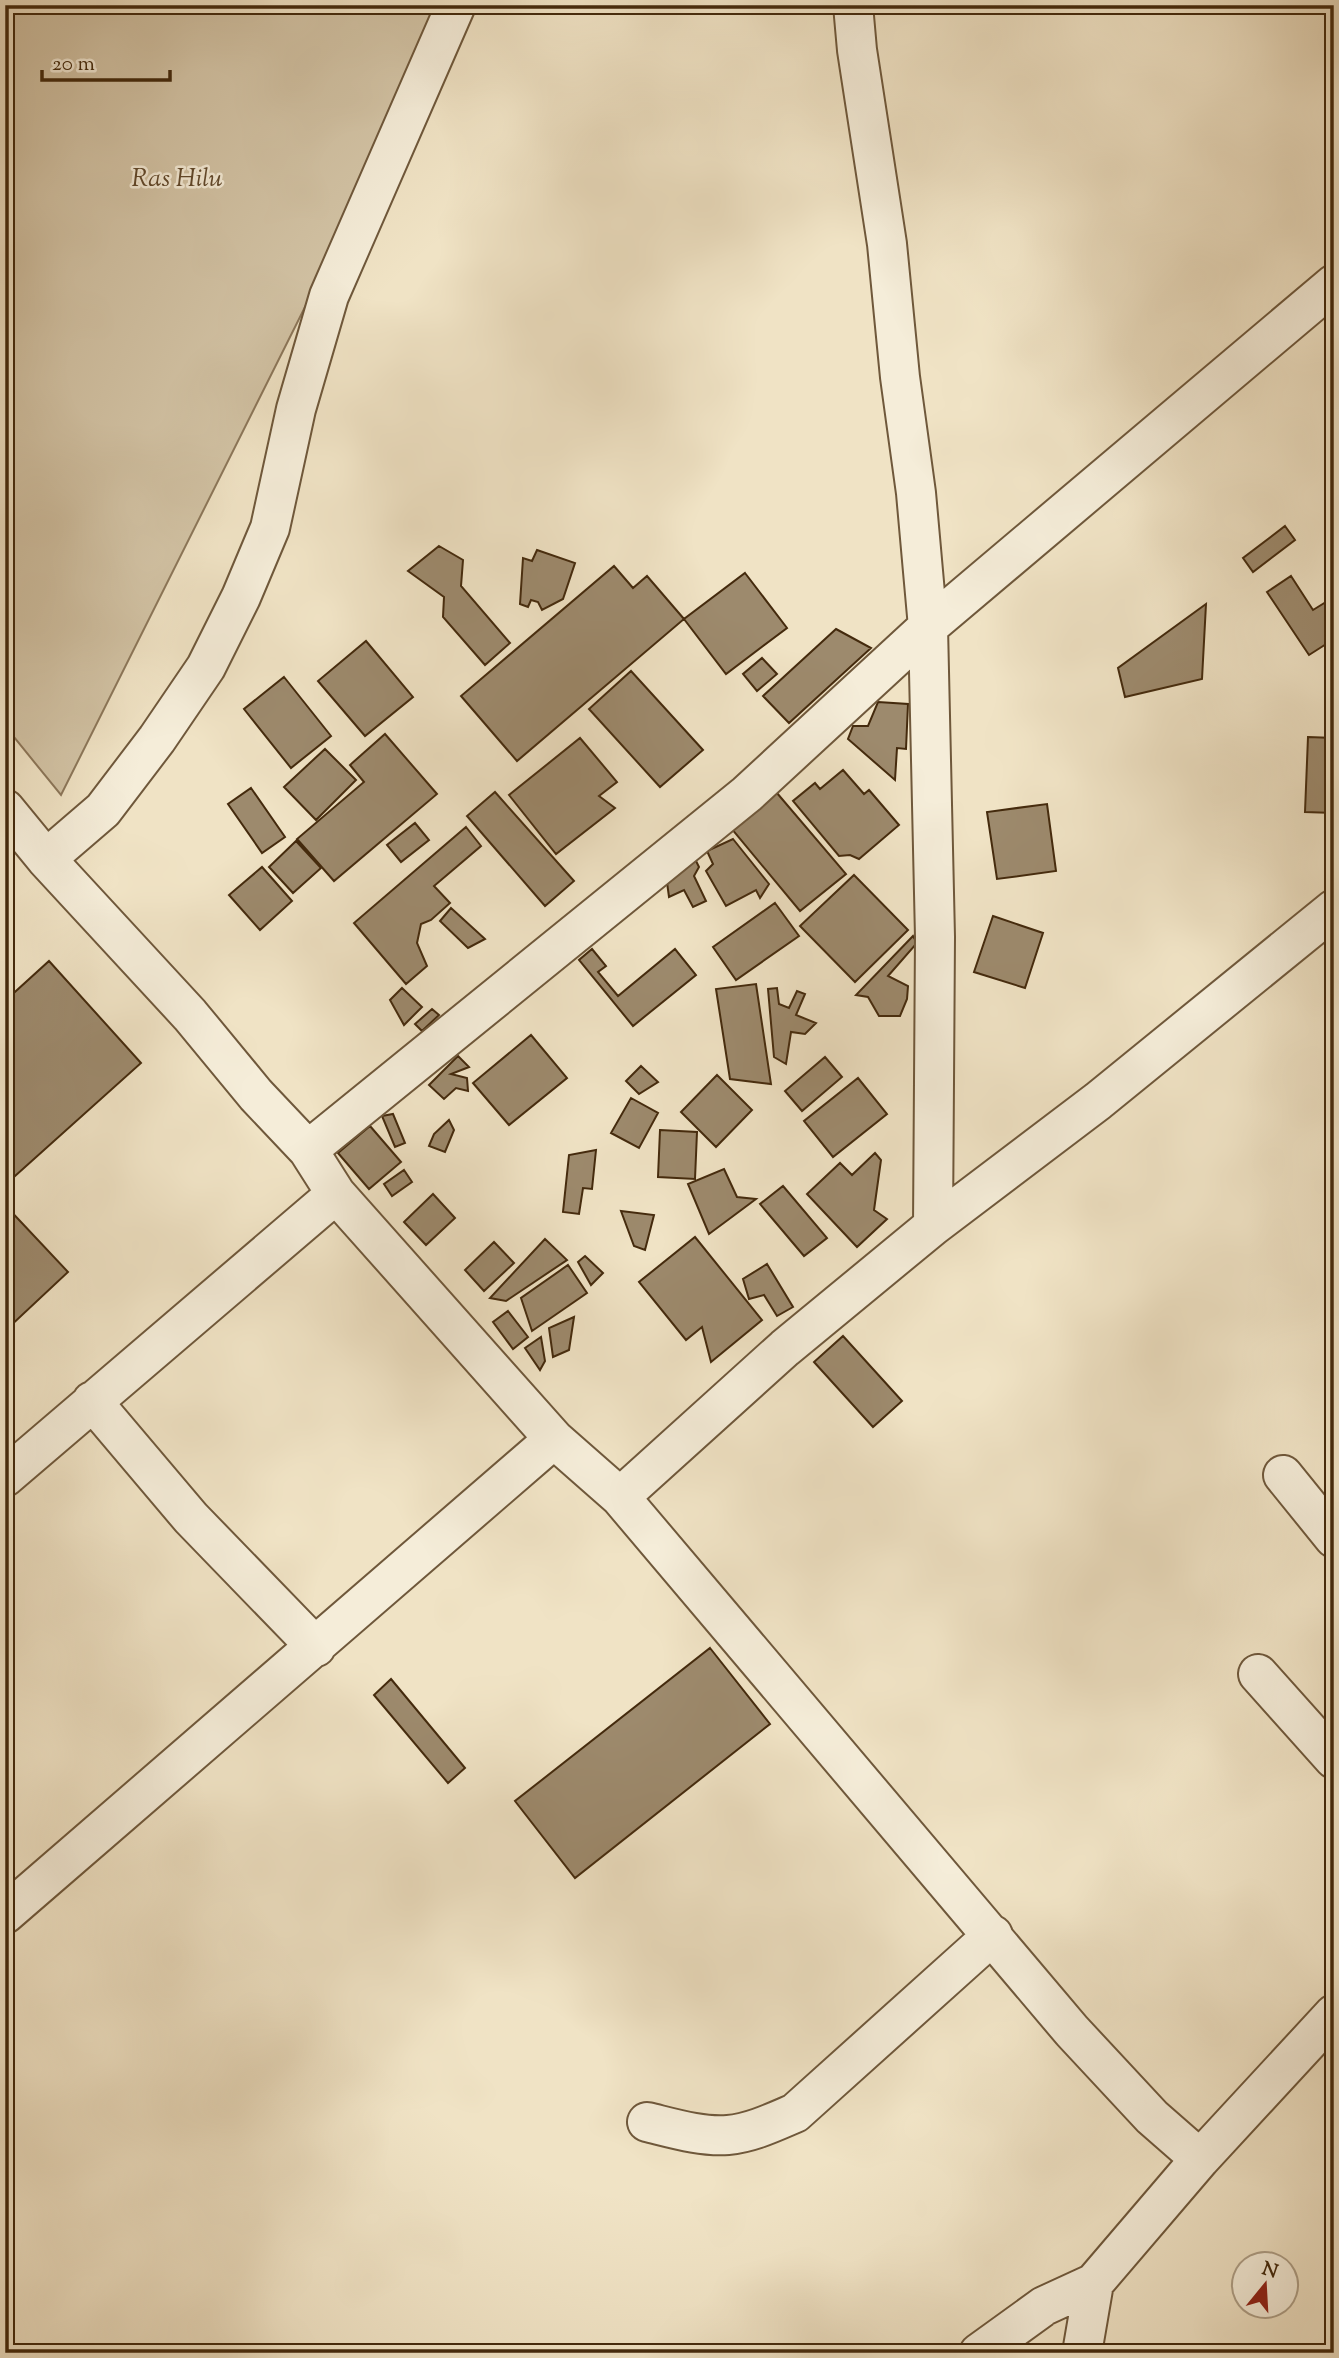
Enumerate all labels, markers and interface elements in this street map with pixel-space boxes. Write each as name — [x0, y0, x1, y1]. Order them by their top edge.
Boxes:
scale bar — [42, 38, 170, 82]
text: 20 m — [52, 50, 95, 80]
park label: Ras Hilu — [132, 161, 223, 198]
north arrow — [1230, 2250, 1300, 2320]
text: N — [1258, 2256, 1281, 2286]

